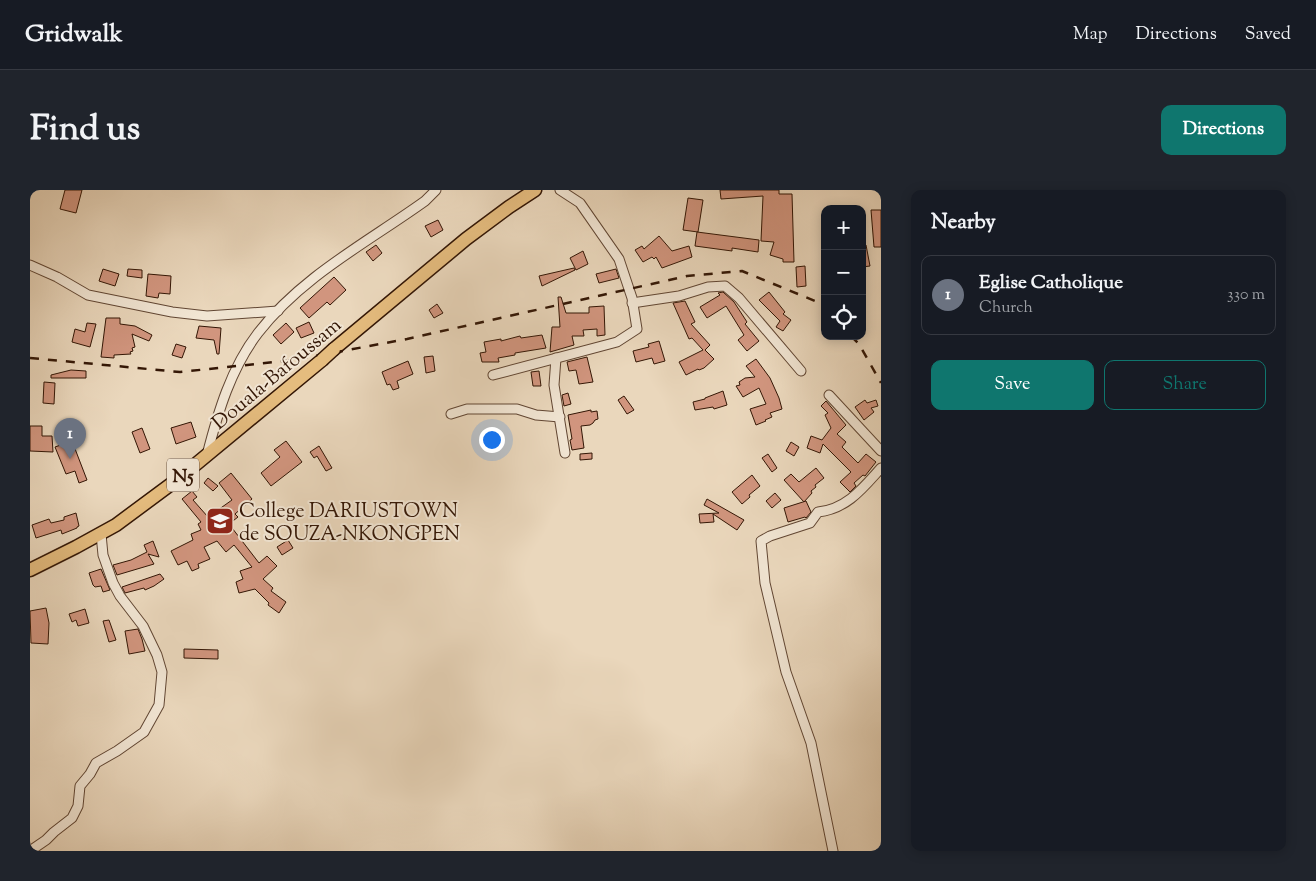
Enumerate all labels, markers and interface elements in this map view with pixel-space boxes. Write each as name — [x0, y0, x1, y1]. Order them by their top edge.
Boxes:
text: Gridwalk — [25, 18, 123, 52]
text: Map — [1073, 22, 1108, 48]
text: Directions — [1136, 22, 1217, 48]
text: Saved — [1245, 22, 1291, 48]
text: Find us — [30, 105, 140, 156]
button: Directions — [1161, 105, 1286, 155]
map controls — [821, 205, 866, 340]
button: + — [821, 205, 866, 250]
text: Nearby — [931, 208, 996, 238]
button: − — [821, 250, 866, 295]
text: Eglise Catholique — [979, 270, 1123, 297]
text: 1 — [945, 284, 951, 307]
text: 330 m — [1227, 284, 1265, 307]
button: locate — [821, 295, 866, 340]
text: Church — [979, 297, 1033, 320]
street label: Douala-Bafoussam — [207, 312, 349, 438]
button: Save — [931, 360, 1094, 410]
button: Share — [1104, 360, 1266, 410]
pin: 1 — [54, 418, 86, 459]
your location — [479, 427, 505, 453]
road number: N5 — [167, 458, 199, 492]
place label: College DARIUSTOWN de SOUZA-NKONGPEN — [239, 498, 460, 550]
school or university icon: College DARIUSTOWN de SOUZA-NKONGPEN — [205, 506, 235, 536]

